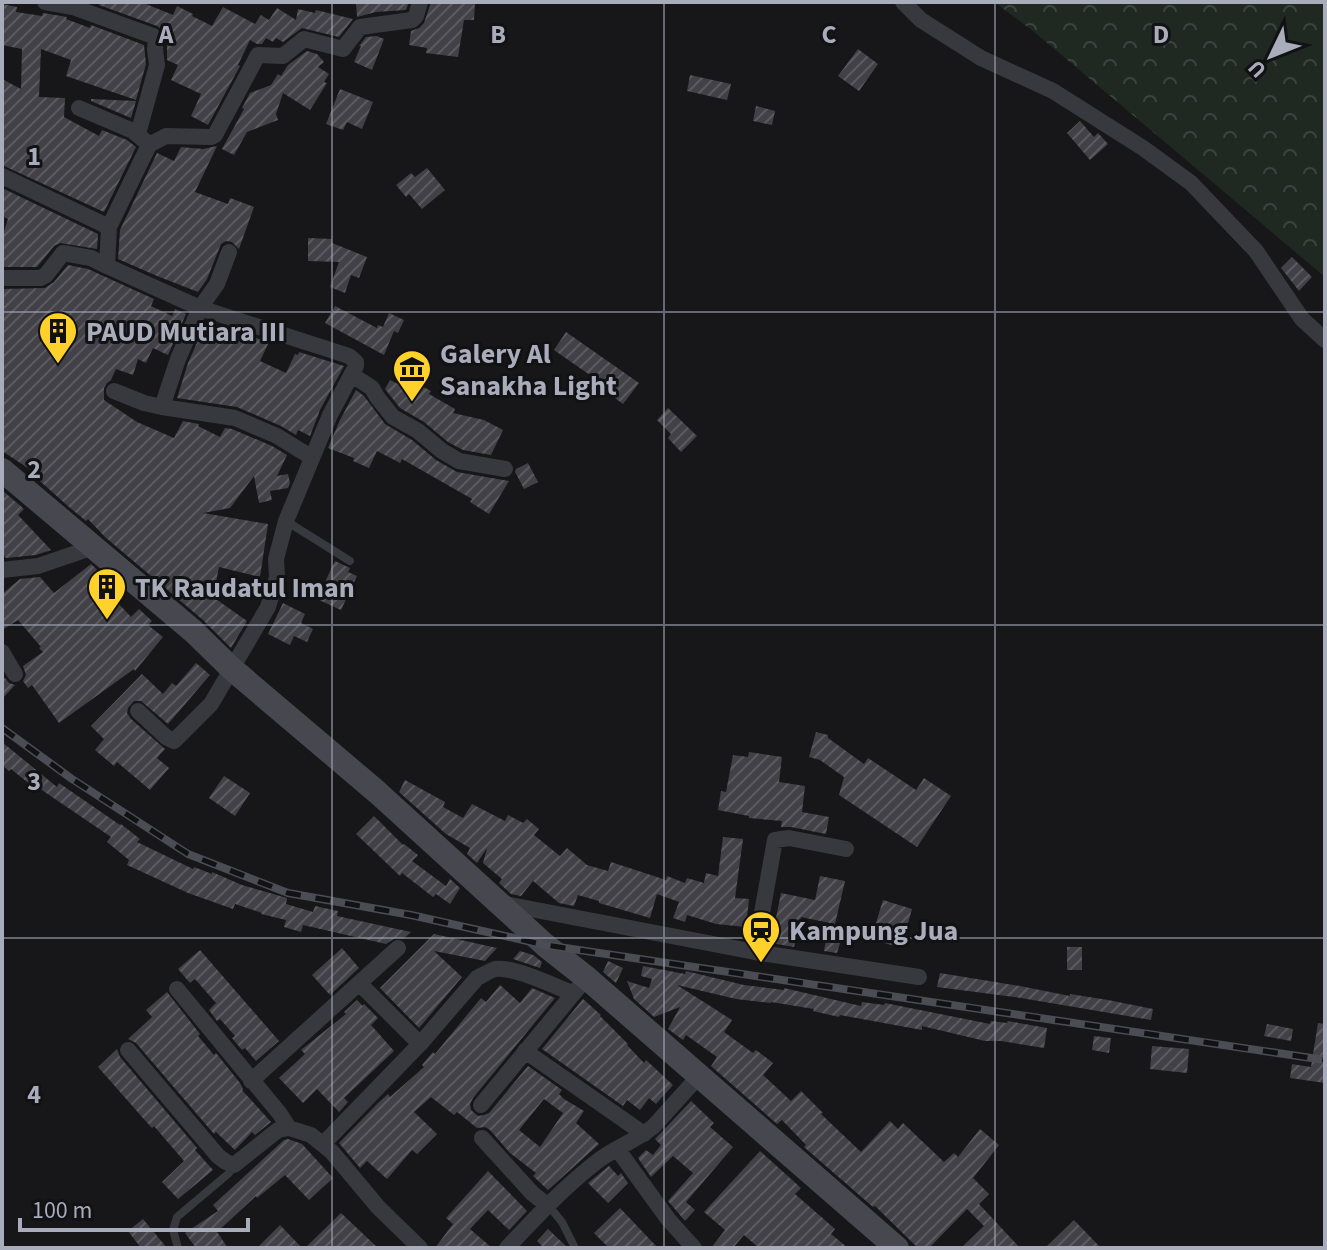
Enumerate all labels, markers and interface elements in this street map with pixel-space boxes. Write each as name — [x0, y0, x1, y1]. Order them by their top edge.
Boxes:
text: A — [158, 16, 175, 53]
text: B — [490, 16, 506, 53]
text: C — [821, 16, 837, 53]
text: D — [1153, 16, 1169, 53]
north arrow — [1231, 16, 1311, 96]
text: U — [1240, 53, 1274, 85]
text: 1 — [27, 138, 41, 175]
building icon: PAUD Mutiara III — [37, 310, 79, 365]
place label: PAUD Mutiara III — [86, 312, 286, 352]
place label: Galery Al Sanakha Light — [440, 334, 617, 406]
museum icon: Galery Al Sanakha Light — [391, 348, 433, 403]
text: 2 — [27, 451, 41, 488]
building icon: TK Raudatul Iman — [86, 566, 128, 621]
place label: TK Raudatul Iman — [135, 568, 355, 608]
text: 3 — [27, 763, 41, 800]
station icon: Kampung Jua — [740, 909, 782, 964]
place label: Kampung Jua — [789, 911, 958, 951]
text: 4 — [27, 1076, 41, 1113]
scale bar — [20, 1182, 248, 1232]
text: 100 m — [32, 1193, 92, 1228]

